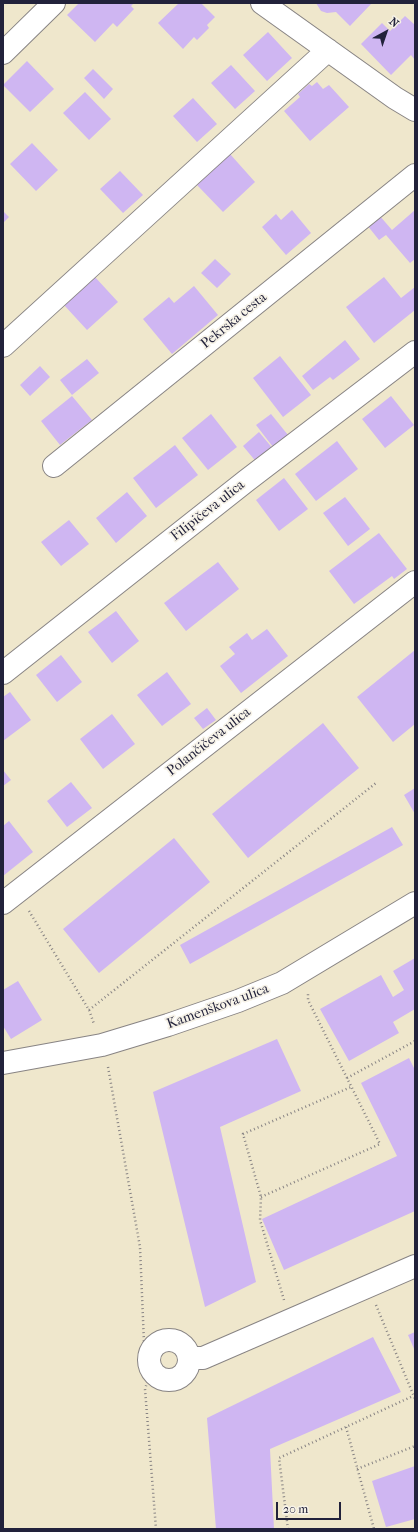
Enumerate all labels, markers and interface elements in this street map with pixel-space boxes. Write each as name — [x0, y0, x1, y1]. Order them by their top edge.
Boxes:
north arrow — [366, 12, 406, 52]
text: N — [387, 15, 401, 30]
street label: Pekrska cesta — [198, 289, 270, 353]
street label: Filipičeva ulica — [168, 477, 248, 545]
street label: Polančičeva ulica — [164, 704, 254, 780]
street label: Kamenškova ulica — [165, 981, 271, 1033]
scale bar — [278, 1494, 343, 1520]
text: 20 m — [283, 1502, 308, 1516]

